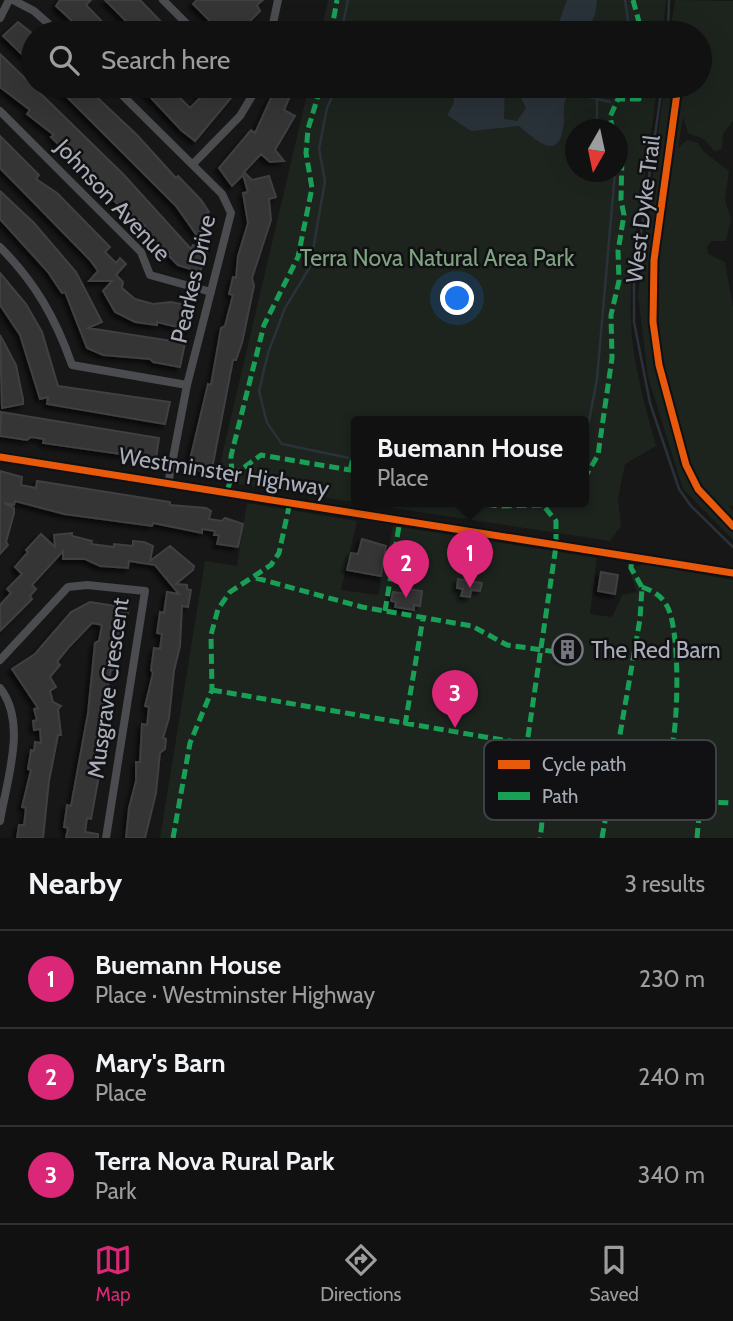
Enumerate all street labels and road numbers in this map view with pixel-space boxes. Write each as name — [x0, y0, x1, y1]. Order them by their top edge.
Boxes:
street label: Johnson Avenue — [49, 132, 177, 267]
street label: West Dyke Trail — [620, 133, 666, 285]
street label: Pearkes Drive — [165, 212, 221, 346]
street label: Westminster Highway — [117, 442, 332, 503]
street label: Musgrave Crescent — [81, 596, 135, 780]

